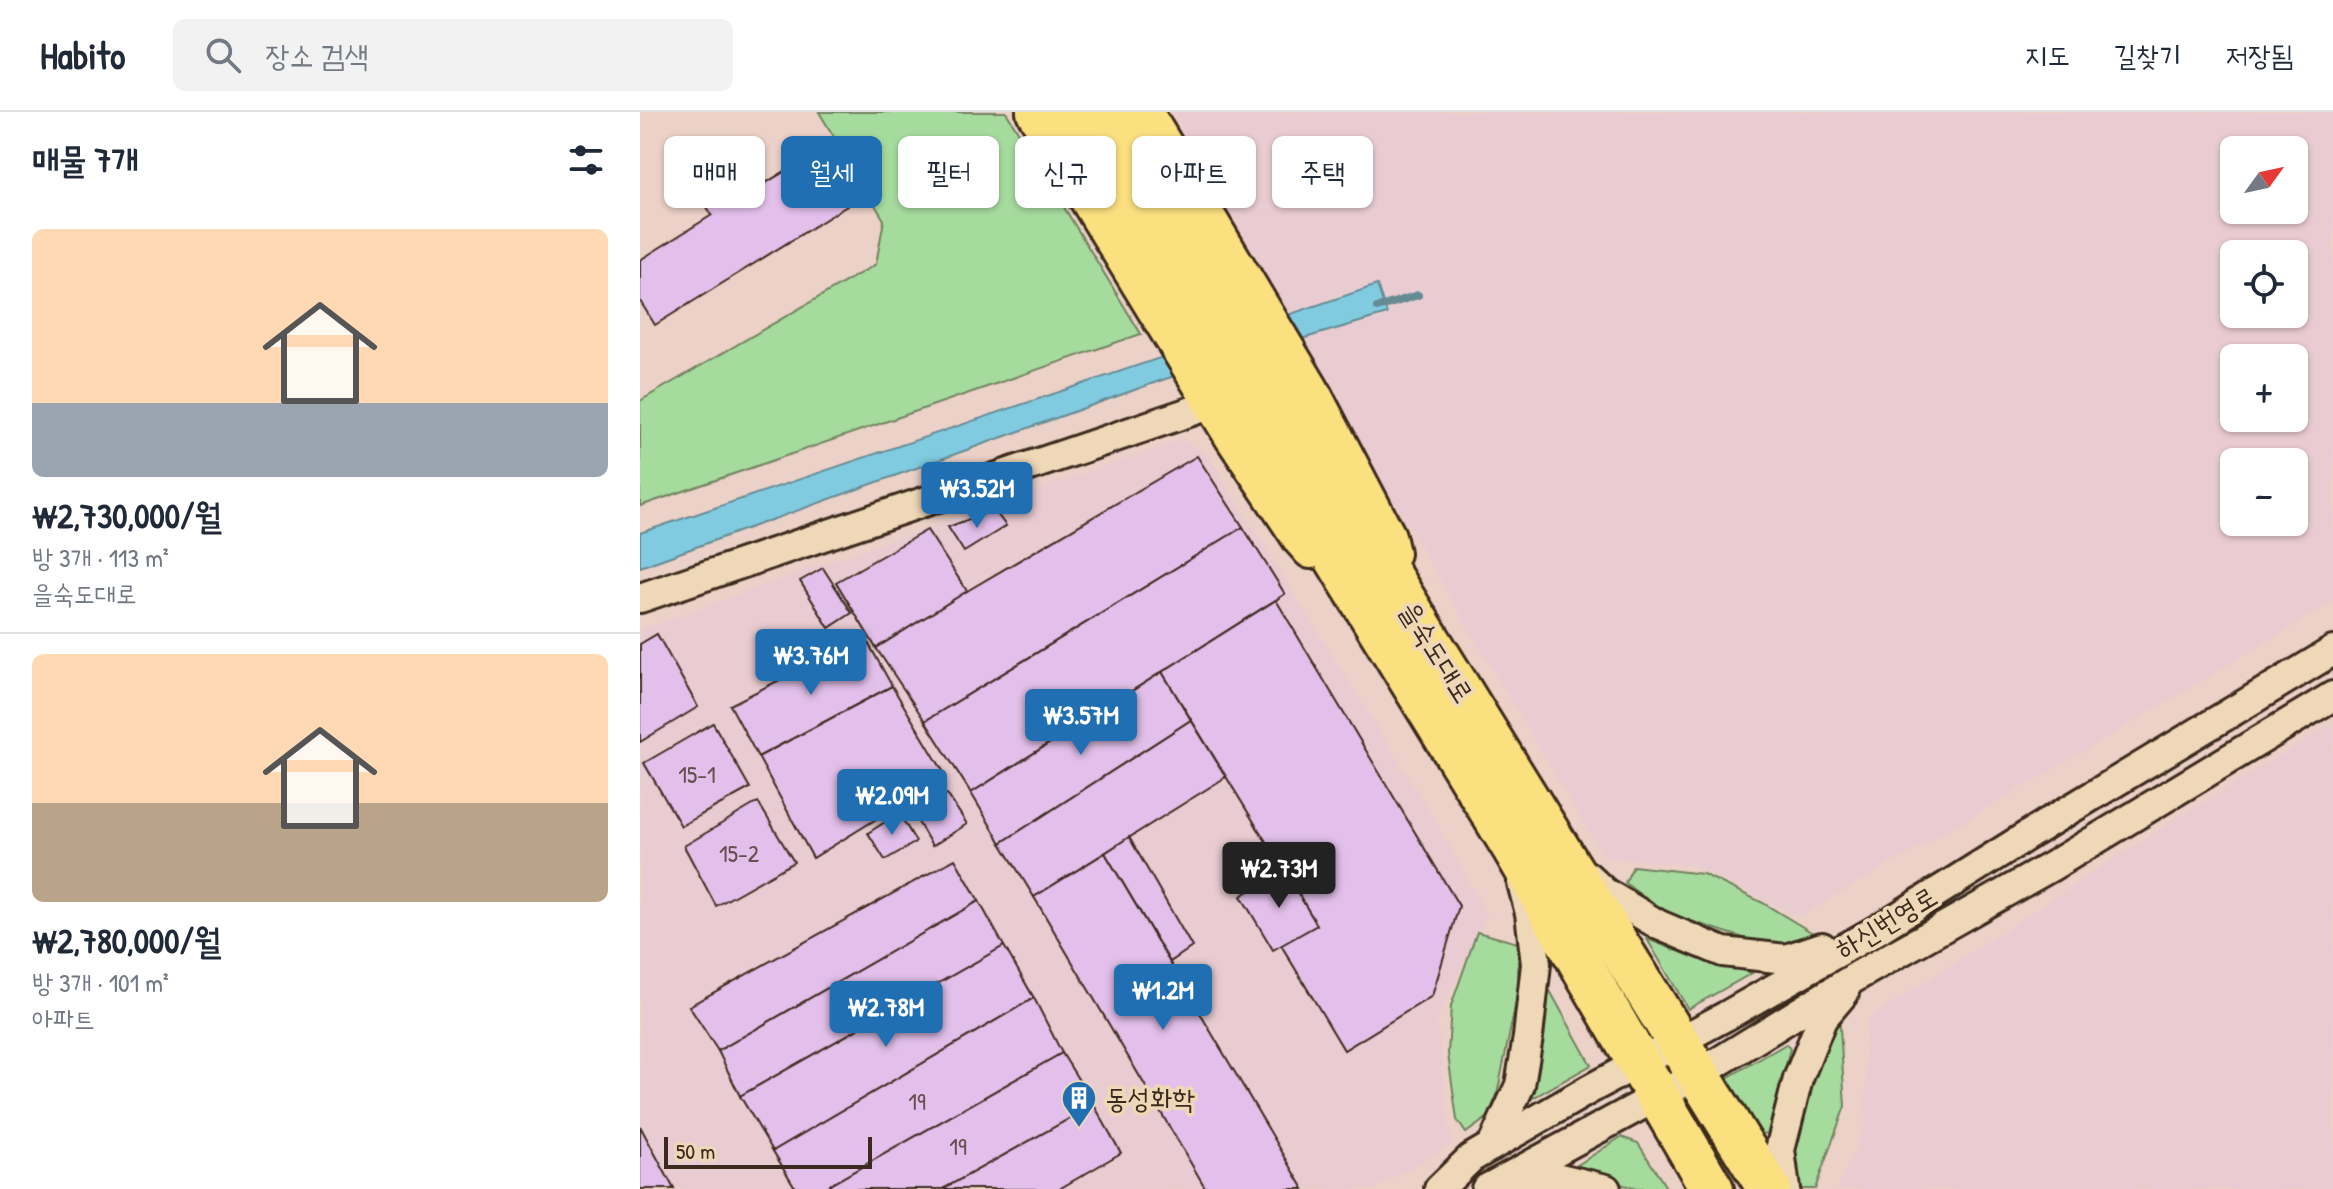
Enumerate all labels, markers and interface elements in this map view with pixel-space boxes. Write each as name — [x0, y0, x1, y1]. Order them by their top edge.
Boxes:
search box — [173, 19, 733, 91]
text: Habito — [40, 29, 125, 81]
icon: search — [201, 33, 245, 77]
text: 장소 검색 — [265, 35, 369, 75]
text: 지도 — [2025, 36, 2070, 74]
text: 길찾기 — [2114, 36, 2181, 74]
text: 저장됨 — [2225, 36, 2293, 74]
chip: 매매 — [664, 136, 765, 208]
chip: 월세 — [781, 136, 882, 208]
chip: 필터 — [898, 136, 999, 208]
chip: 신규 — [1015, 136, 1116, 208]
chip: 아파트 — [1132, 136, 1256, 208]
chip: 주택 — [1272, 136, 1373, 208]
north arrow — [2220, 136, 2308, 224]
map controls — [2220, 136, 2308, 536]
text: 매물 7개 — [32, 137, 139, 183]
icon: filters — [564, 138, 608, 182]
button: locate — [2220, 240, 2308, 328]
icon: home — [248, 281, 392, 425]
button: + — [2220, 344, 2308, 432]
button: − — [2220, 448, 2308, 536]
pin: ₩3.52M — [912, 462, 1042, 530]
text: ₩3.52M — [939, 470, 1015, 505]
text: ₩2,730,000/월 — [32, 493, 222, 539]
text: 방 3개 · 113 m² — [32, 540, 169, 575]
text: 을숙도대로 — [32, 576, 137, 611]
street label: 을숙도대로 — [1391, 594, 1483, 710]
pin: ₩3.76M — [746, 629, 876, 697]
text: ₩3.76M — [773, 637, 849, 672]
pin: ₩3.57M — [1016, 689, 1146, 757]
text: ₩3.57M — [1043, 697, 1119, 732]
icon: home — [248, 706, 392, 850]
house number: 15-1 — [678, 758, 716, 790]
pin: ₩2.09M — [827, 769, 957, 837]
text: ₩2.09M — [855, 777, 929, 812]
house number: 15-2 — [719, 837, 759, 869]
pin: ₩2.73M — [1214, 842, 1344, 910]
text: ₩2.73M — [1240, 850, 1318, 885]
street label: 하신번영로 — [1828, 877, 1944, 967]
text: ₩2,780,000/월 — [32, 918, 221, 964]
pin: ₩1.2M — [1107, 964, 1219, 1032]
text: 방 3개 · 101 m² — [32, 965, 169, 1000]
text: ₩1.2M — [1132, 972, 1194, 1007]
pin: ₩2.78M — [821, 981, 951, 1049]
text: ₩2.78M — [848, 989, 924, 1024]
text: 아파트 — [32, 1001, 95, 1036]
building icon: 동성화학 — [1060, 1079, 1098, 1129]
place label: 동성화학 — [1105, 1079, 1196, 1117]
house number: 19 — [908, 1085, 926, 1117]
house number: 19 — [949, 1130, 967, 1162]
scale bar — [664, 1133, 872, 1169]
text: 50 m — [676, 1136, 715, 1166]

